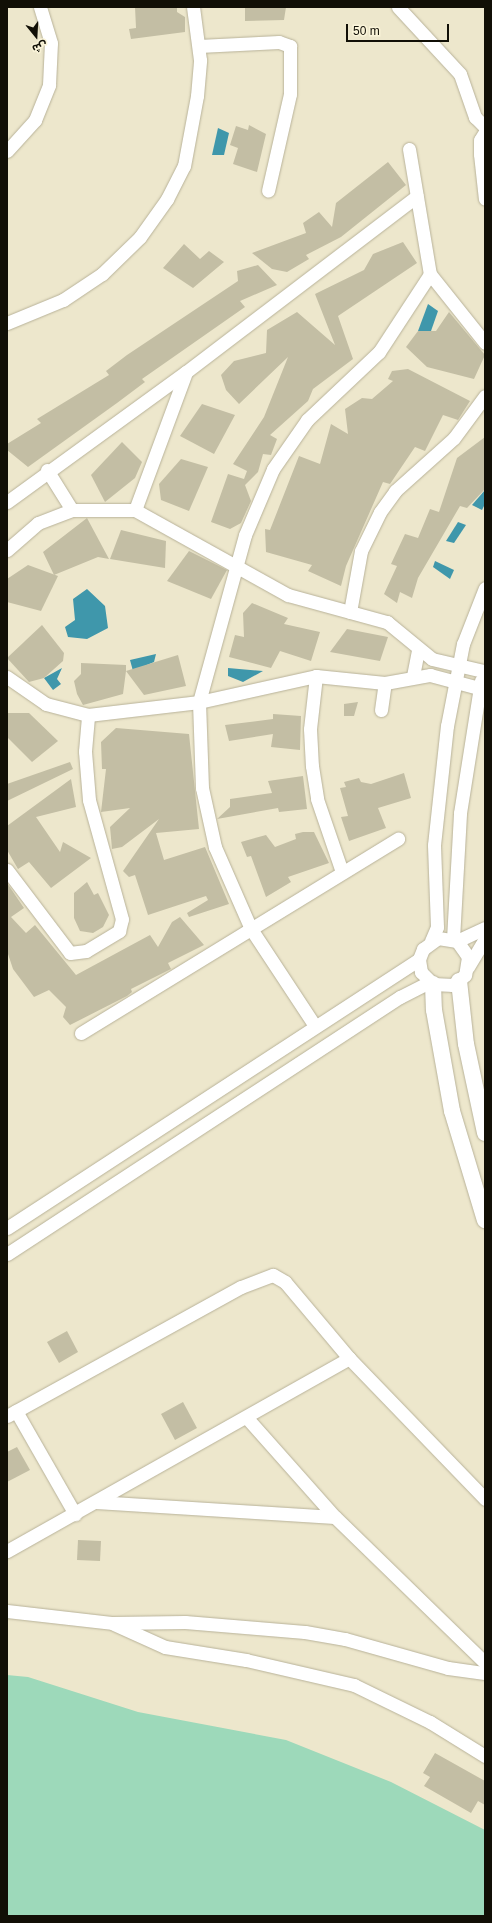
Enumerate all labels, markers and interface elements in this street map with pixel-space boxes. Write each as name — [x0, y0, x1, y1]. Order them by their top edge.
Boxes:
north arrow — [16, 16, 56, 56]
scale bar — [348, 16, 451, 42]
text: 50 m — [353, 24, 380, 38]
text: ش — [31, 39, 49, 55]

